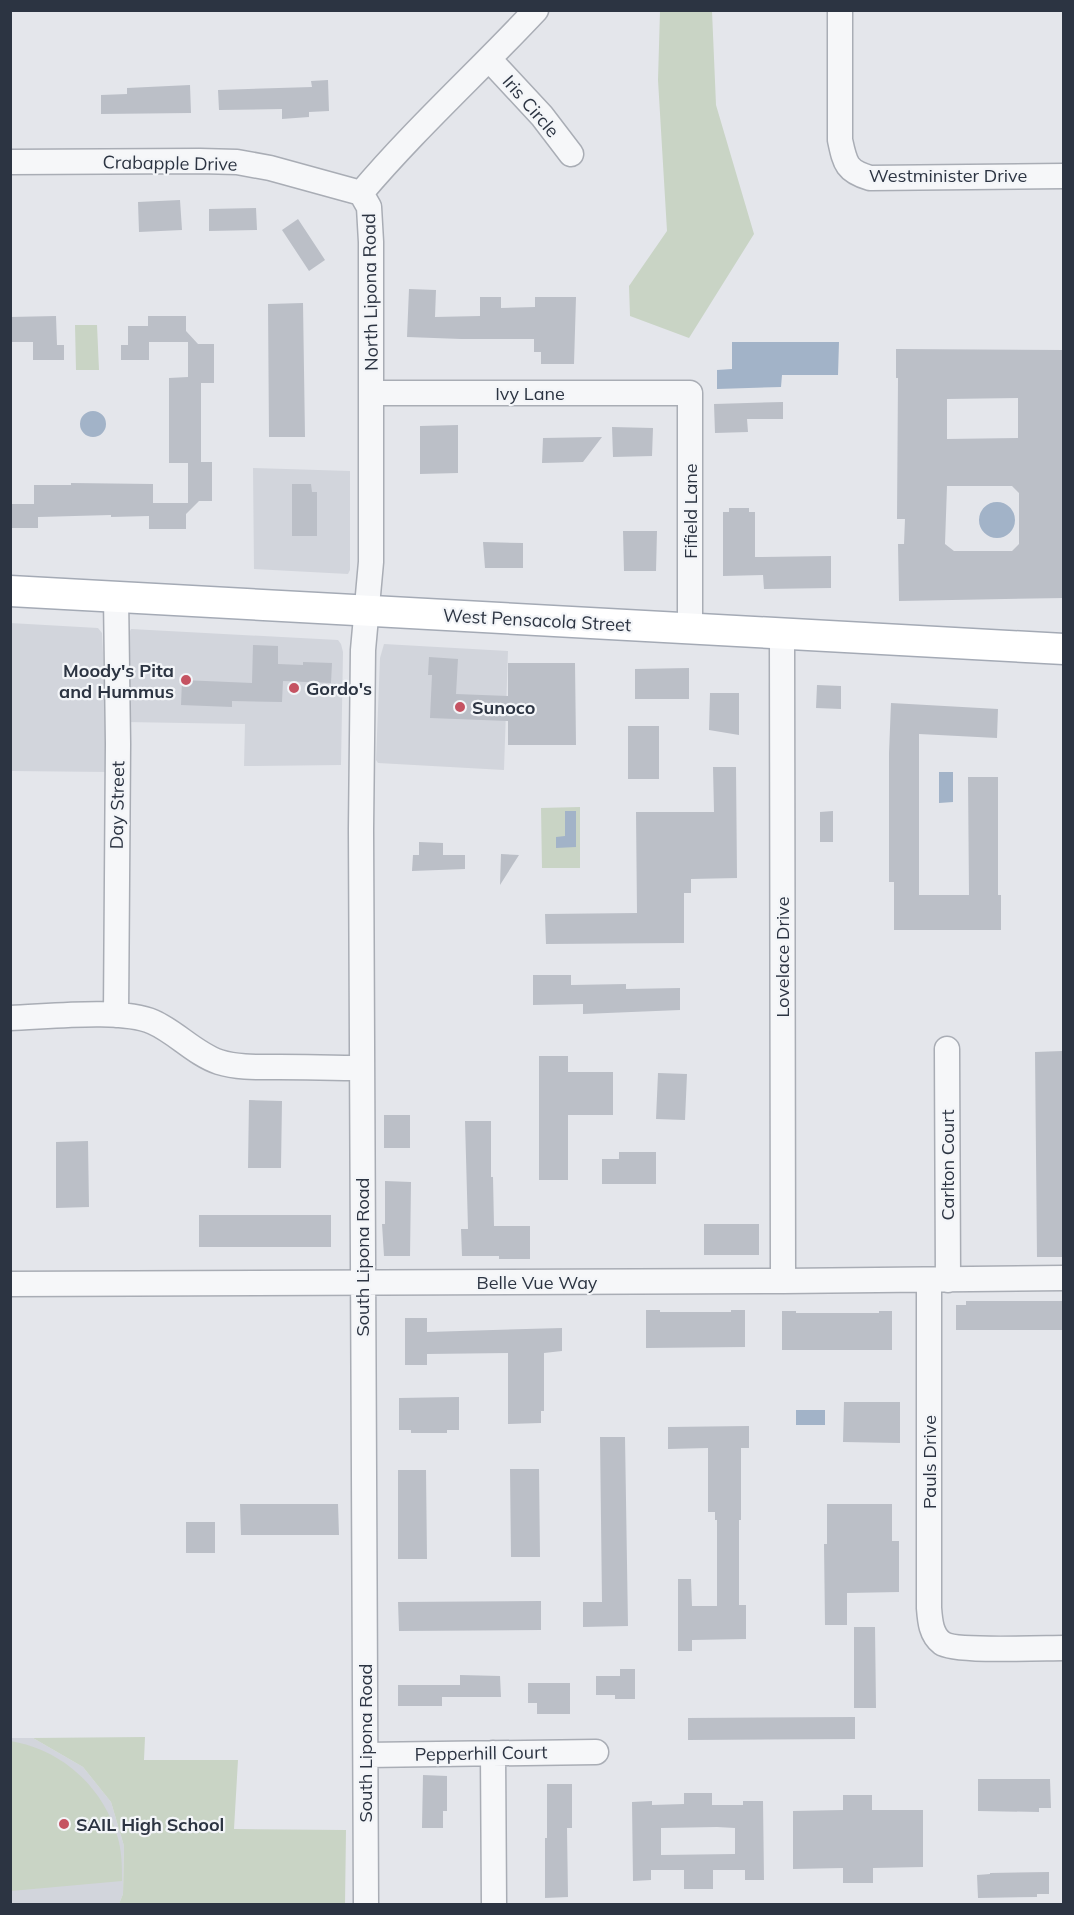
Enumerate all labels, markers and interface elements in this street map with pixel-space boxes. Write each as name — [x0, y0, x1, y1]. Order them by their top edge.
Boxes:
street label: Iris Circle — [498, 70, 564, 142]
street label: Crabapple Drive — [102, 150, 238, 176]
street label: Westminister Drive — [869, 164, 1027, 187]
street label: North Lipona Road — [357, 213, 383, 371]
street label: Ivy Lane — [495, 382, 565, 405]
street label: Fifield Lane — [679, 463, 702, 559]
street label: West Pensacola Street — [442, 604, 632, 636]
place label: Moody's Pita and Hummus — [59, 659, 174, 703]
marker: Moody's Pita and Hummus — [179, 673, 193, 687]
place label: Gordo's — [306, 677, 372, 700]
marker: Gordo's — [287, 681, 301, 695]
place label: Sunoco — [472, 696, 535, 719]
marker: Sunoco — [453, 700, 467, 714]
street label: Day Street — [105, 761, 129, 849]
street label: Lovelace Drive — [771, 897, 794, 1017]
street label: Carlton Court — [936, 1109, 959, 1221]
street label: South Lipona Road — [351, 1178, 374, 1336]
street label: Belle Vue Way — [477, 1271, 598, 1294]
street label: Pauls Drive — [918, 1415, 941, 1509]
street label: South Lipona Road — [354, 1664, 377, 1822]
street label: Pepperhill Court — [414, 1740, 548, 1766]
place label: SAIL High School — [76, 1813, 224, 1836]
marker: SAIL High School — [57, 1817, 71, 1831]

